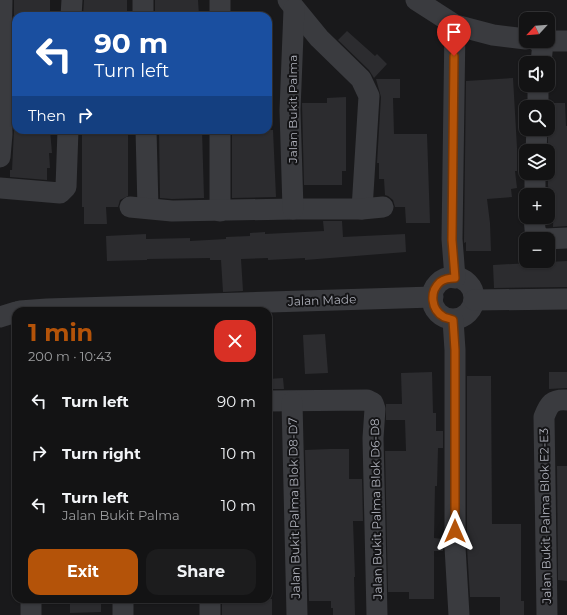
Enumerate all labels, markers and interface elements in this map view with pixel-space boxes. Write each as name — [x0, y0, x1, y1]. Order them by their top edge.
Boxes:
north arrow — [519, 12, 555, 48]
map controls — [519, 12, 555, 268]
pin — [437, 15, 471, 56]
icon: arrive — [443, 21, 465, 43]
text: 90 m — [94, 26, 168, 60]
icon: left — [28, 28, 80, 80]
street label: Jalan Bukit Palma — [285, 55, 300, 164]
button: sound — [519, 56, 555, 92]
text: Turn left — [94, 60, 169, 82]
button: search — [519, 100, 555, 136]
icon: right — [74, 104, 96, 126]
text: Then — [28, 106, 66, 125]
button: layers — [519, 144, 555, 180]
button: + — [519, 188, 555, 224]
button: − — [519, 232, 555, 268]
street label: Jalan Made — [286, 291, 357, 309]
text: 1 min — [28, 318, 93, 347]
button: close — [214, 320, 256, 362]
text: 200 m · 10:43 — [28, 348, 112, 364]
icon: left — [28, 390, 50, 412]
text: Turn left — [62, 392, 129, 411]
text: 90 m — [217, 392, 256, 411]
street label: Jalan Bukit Palma Blok D8-D7 — [285, 417, 303, 600]
street label: Jalan Bukit Palma Blok D6-D8 — [367, 418, 385, 601]
street label: Jalan Bukit Palma Blok E2-E3 — [536, 428, 554, 605]
icon: right — [28, 442, 50, 464]
text: Turn right — [62, 444, 141, 463]
text: 10 m — [221, 444, 256, 463]
text: Turn left — [62, 488, 129, 507]
icon: left — [28, 494, 50, 516]
text: 10 m — [221, 496, 256, 515]
text: Jalan Bukit Palma — [62, 507, 180, 523]
position arrow — [434, 510, 476, 552]
button: Exit — [28, 549, 138, 595]
button: Share — [146, 549, 256, 595]

